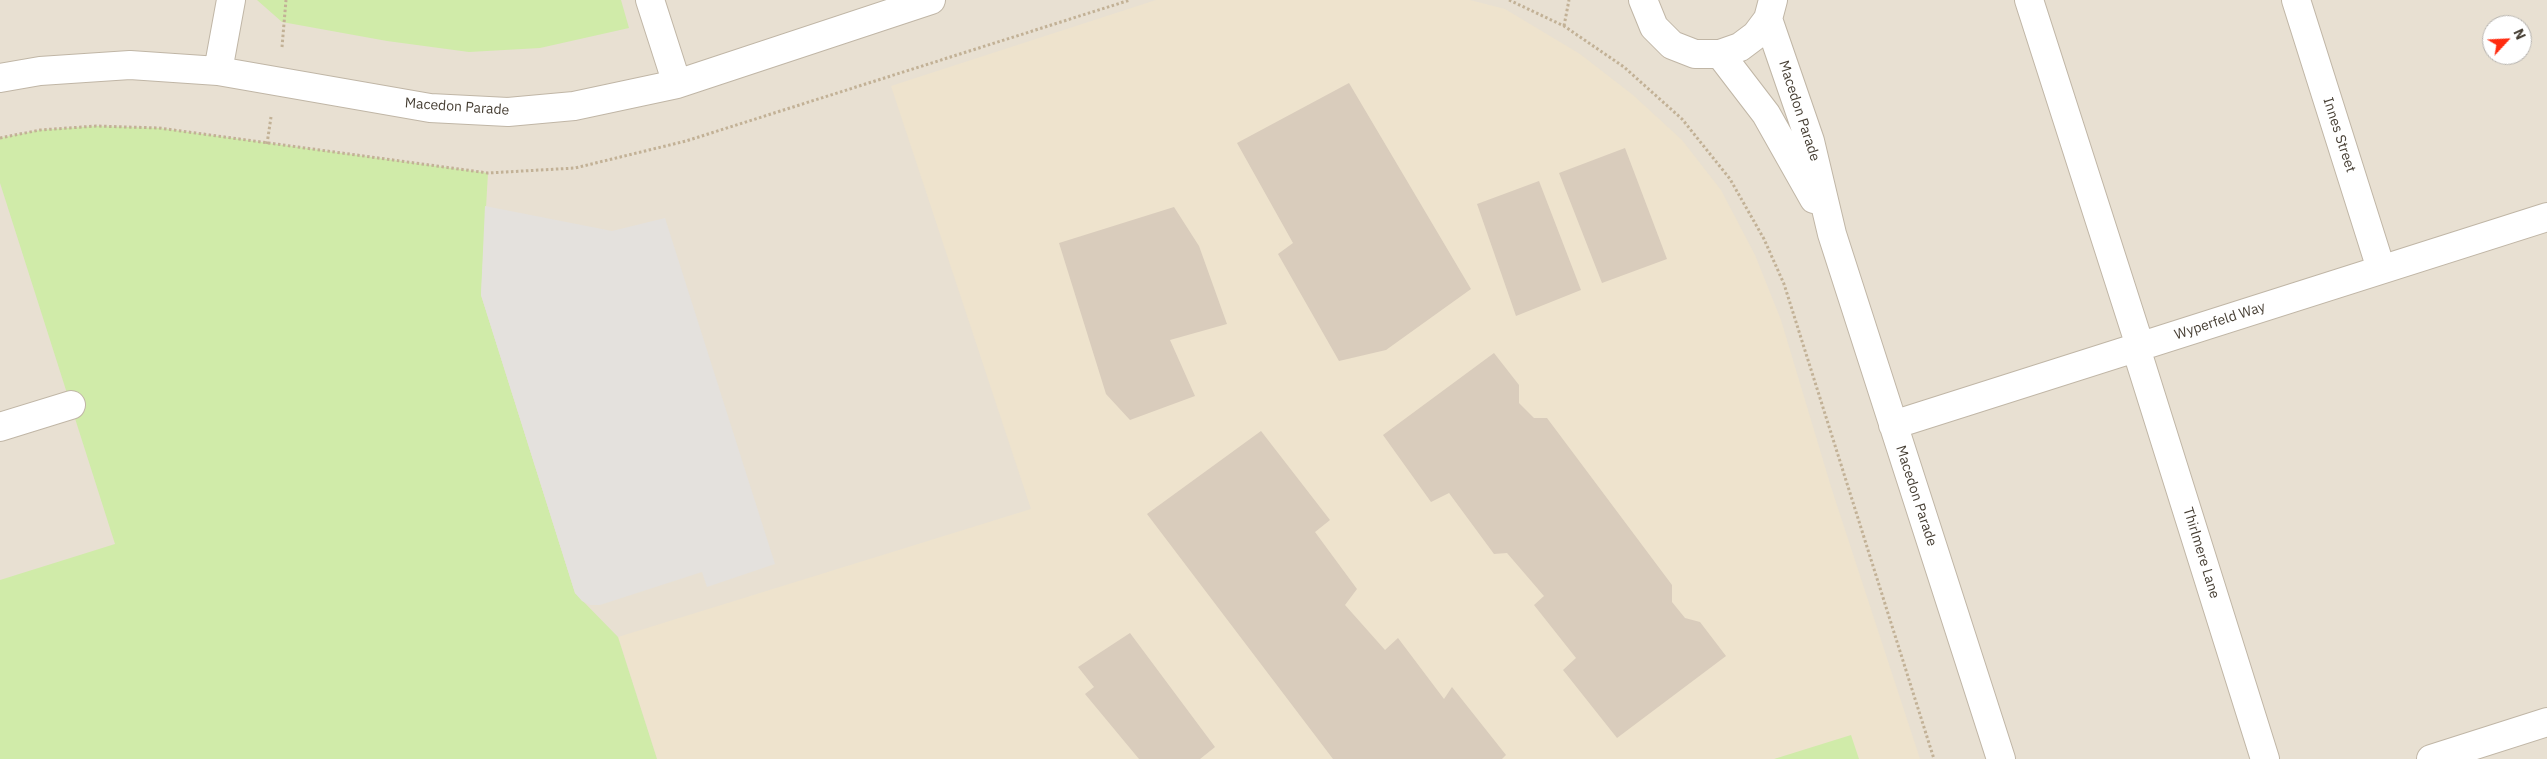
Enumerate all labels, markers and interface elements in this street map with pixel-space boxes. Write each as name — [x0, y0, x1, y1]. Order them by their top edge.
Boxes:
north arrow — [2482, 15, 2532, 65]
text: N — [2509, 26, 2530, 42]
street label: Macedon Parade — [1775, 59, 1823, 163]
street label: Macedon Parade — [404, 95, 510, 119]
street label: Innes Street — [2319, 95, 2359, 175]
street label: Wyperfeld Way — [2172, 298, 2268, 344]
street label: Macedon Parade — [1892, 444, 1940, 548]
street label: Thirlmere Lane — [2179, 505, 2223, 601]

